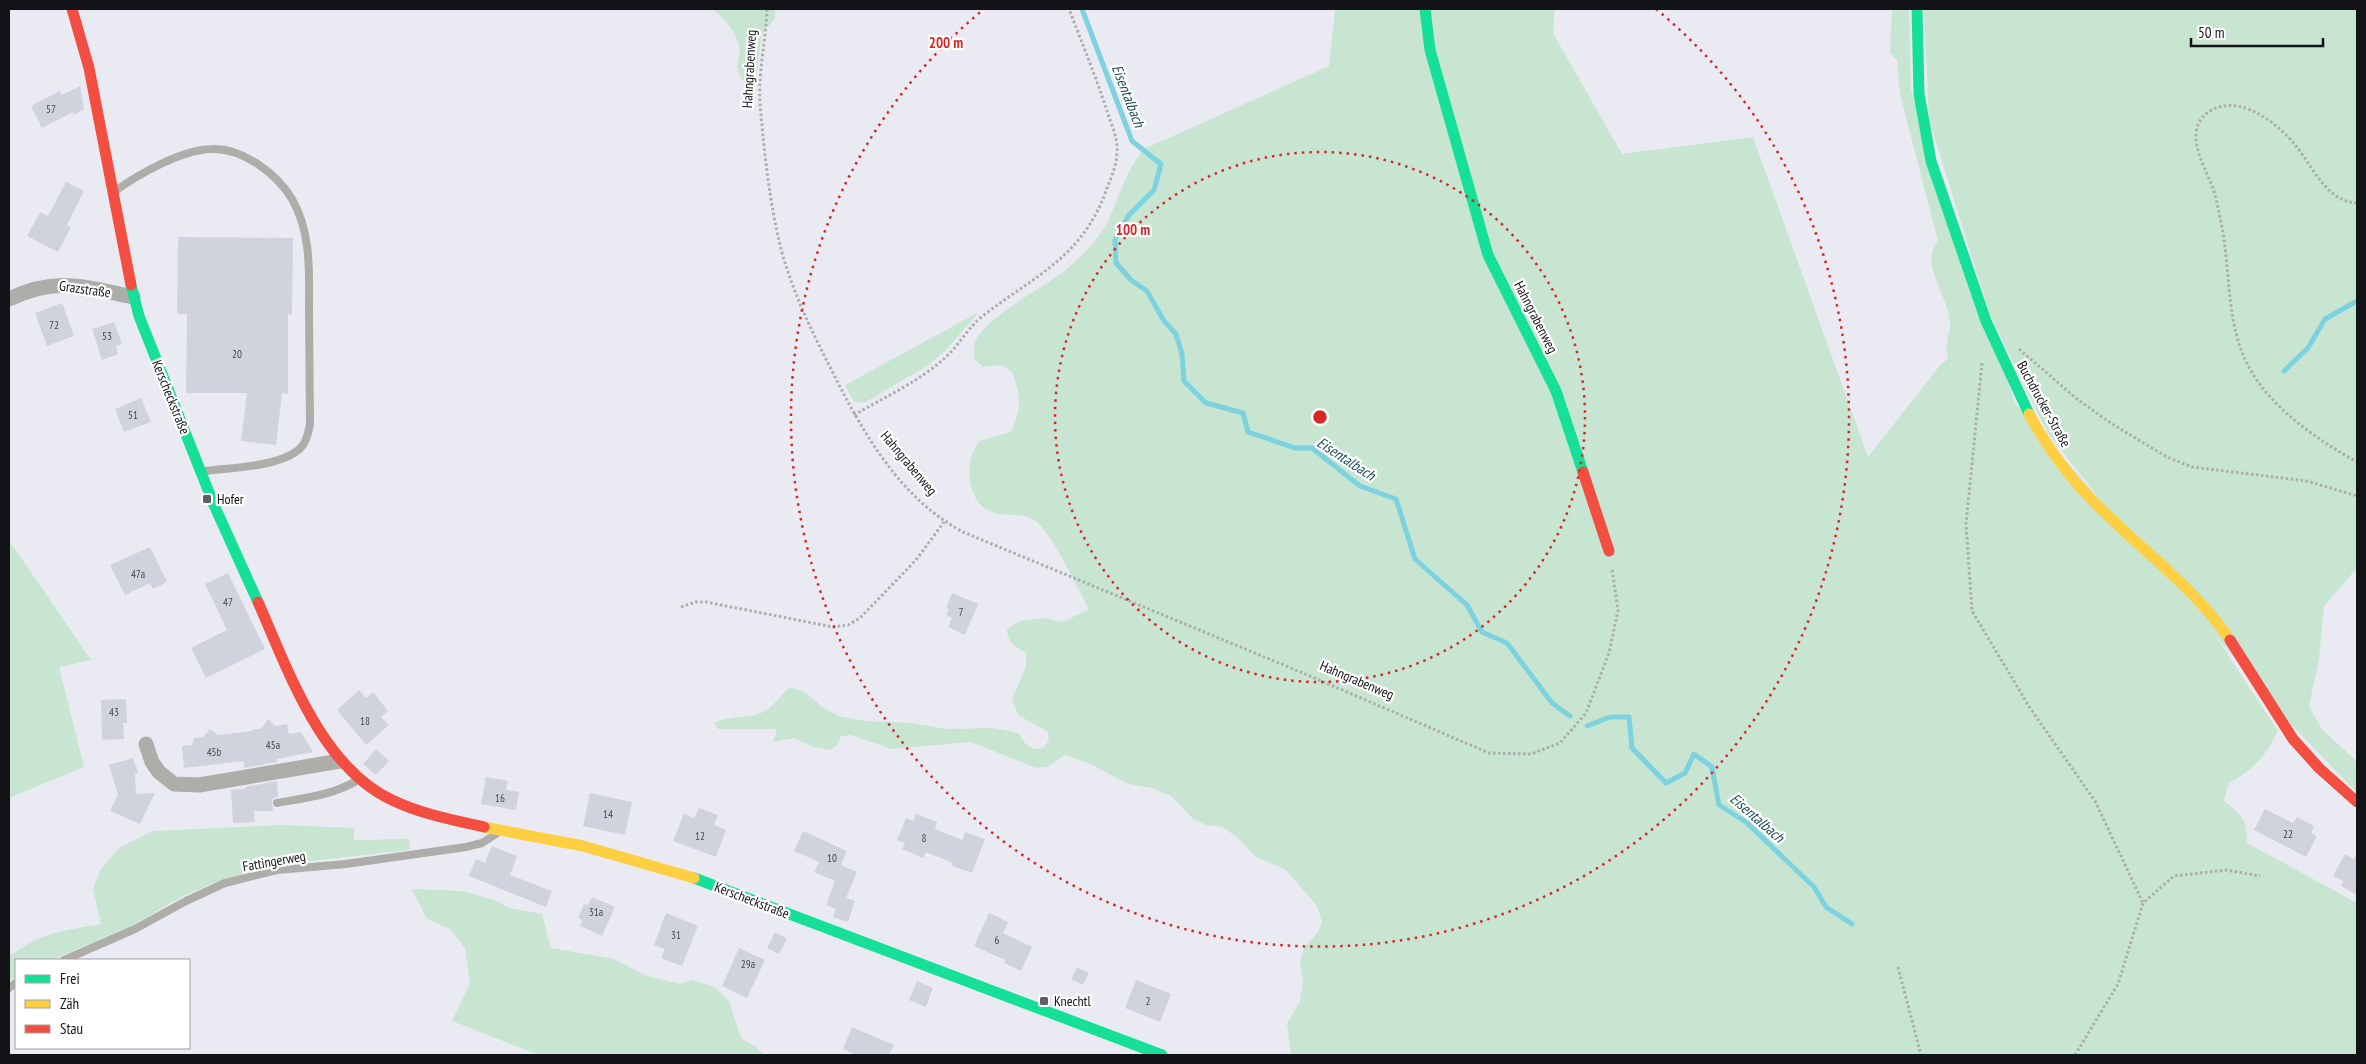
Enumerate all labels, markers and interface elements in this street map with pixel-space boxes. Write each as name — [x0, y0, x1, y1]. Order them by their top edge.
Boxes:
scale bar — [2191, 15, 2324, 47]
text: 50 m — [2198, 23, 2224, 42]
street label: Hahngrabenweg — [738, 29, 760, 109]
text: 200 m — [929, 33, 963, 52]
water label: Eisentalbach — [1108, 62, 1150, 131]
house number: 57 — [46, 102, 56, 116]
text: 100 m — [1116, 220, 1150, 239]
street label: Grazstraße — [58, 276, 112, 302]
street label: Hahngrabenweg — [1510, 278, 1562, 356]
house number: 72 — [49, 318, 59, 332]
house number: 53 — [102, 329, 112, 343]
house number: 20 — [232, 347, 242, 361]
street label: Kerscheckstraße — [148, 357, 194, 437]
street label: Buchdrucker-Straße — [2013, 358, 2075, 450]
house number: 51 — [128, 408, 138, 422]
centre of rings — [1311, 408, 1329, 426]
street label: Hahngrabenweg — [877, 427, 941, 499]
water label: Eisentalbach — [1314, 433, 1380, 485]
place label: Hofer — [217, 490, 244, 508]
marker: Hofer — [201, 493, 213, 505]
house number: 47a — [131, 567, 145, 581]
house number: 47 — [223, 595, 233, 609]
house number: 7 — [959, 605, 964, 619]
street label: Hahngrabenweg — [1317, 656, 1397, 704]
house number: 43 — [109, 705, 119, 719]
house number: 18 — [360, 714, 370, 728]
house number: 45a — [266, 738, 280, 752]
house number: 45b — [207, 745, 222, 759]
water label: Eisentalbach — [1726, 789, 1789, 847]
house number: 16 — [495, 791, 505, 805]
house number: 14 — [603, 807, 613, 821]
house number: 22 — [2283, 827, 2293, 841]
house number: 12 — [695, 829, 705, 843]
house number: 8 — [922, 831, 927, 845]
street label: Fattingerweg — [241, 847, 307, 875]
house number: 10 — [827, 851, 837, 865]
street label: Kerscheckstraße — [712, 878, 792, 923]
house number: 31a — [589, 905, 603, 919]
house number: 31 — [671, 928, 681, 942]
house number: 6 — [995, 933, 1000, 947]
house number: 29a — [741, 957, 755, 971]
legend — [15, 959, 190, 1049]
text: Frei — [60, 969, 80, 988]
place label: Knechtl — [1054, 992, 1091, 1010]
text: Zäh — [60, 994, 79, 1013]
house number: 2 — [1146, 994, 1151, 1008]
marker: Knechtl — [1038, 995, 1050, 1007]
text: Stau — [60, 1019, 83, 1038]

